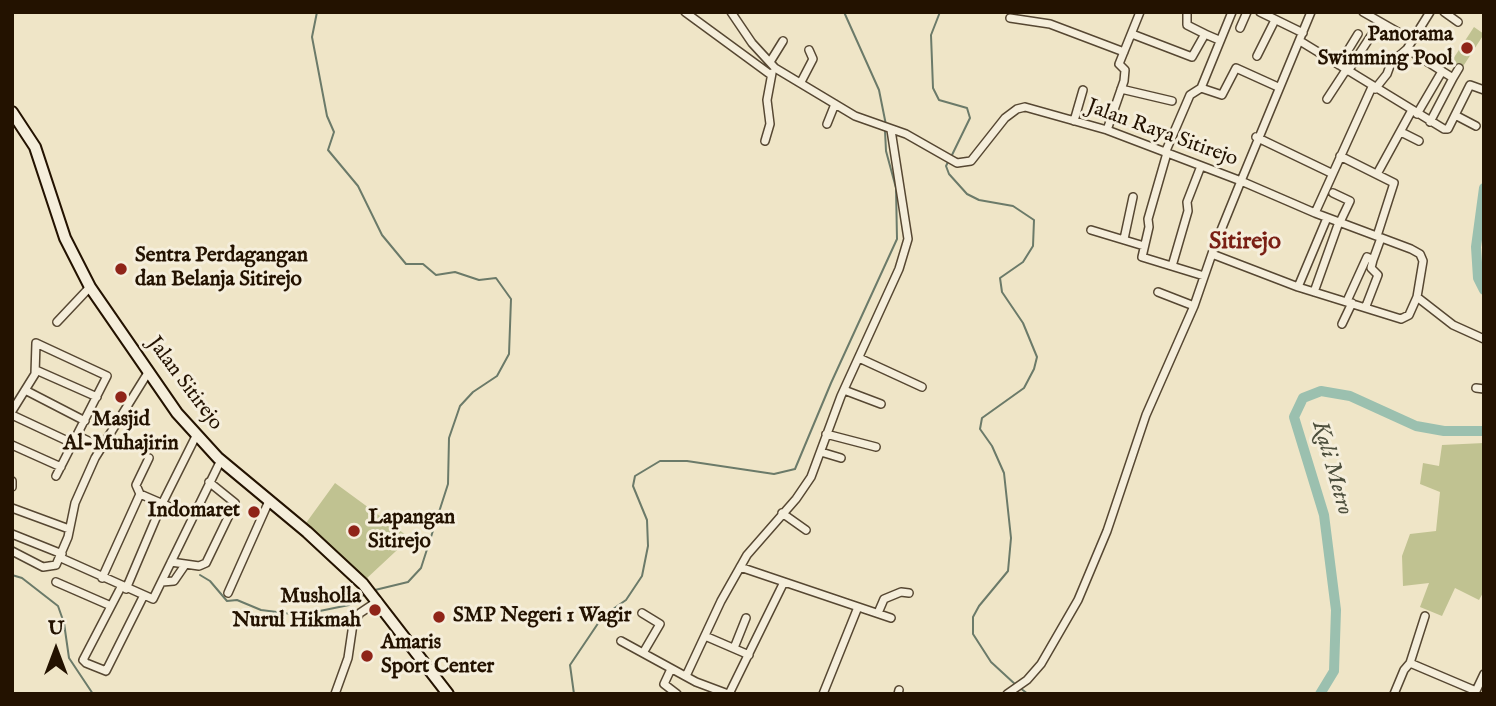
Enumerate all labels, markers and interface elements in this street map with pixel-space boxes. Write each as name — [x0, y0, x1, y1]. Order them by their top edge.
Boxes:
place label: Panorama Swimming Pool — [1318, 23, 1453, 73]
marker: Panorama Swimming Pool — [1459, 40, 1475, 56]
street label: Jalan Raya Sitirejo — [1083, 95, 1241, 173]
district label: Sitirejo — [1209, 229, 1281, 257]
place label: Sentra Perdagangan dan Belanja Sitirejo — [135, 244, 308, 294]
marker: Sentra Perdagangan dan Belanja Sitirejo — [113, 261, 129, 277]
street label: Jalan Sitirejo — [141, 332, 227, 436]
marker: Masjid Al-Muhajirin — [113, 389, 129, 405]
place label: Masjid Al-Muhajirin — [63, 408, 179, 458]
water label: Kali Metro — [1304, 418, 1358, 518]
place label: Indomaret — [147, 499, 240, 525]
marker: Indomaret — [246, 504, 262, 520]
place label: Lapangan Sitirejo — [368, 506, 455, 556]
marker: Lapangan Sitirejo — [346, 523, 362, 539]
place label: Musholla Nurul Hikmah — [232, 585, 361, 635]
marker: Musholla Nurul Hikmah — [367, 602, 383, 618]
place label: SMP Negeri 1 Wagir — [453, 604, 631, 630]
marker: SMP Negeri 1 Wagir — [431, 609, 447, 625]
north arrow — [21, 615, 91, 685]
text: U — [48, 617, 64, 641]
place label: Amaris Sport Center — [381, 631, 494, 681]
marker: Amaris Sport Center — [359, 648, 375, 664]

